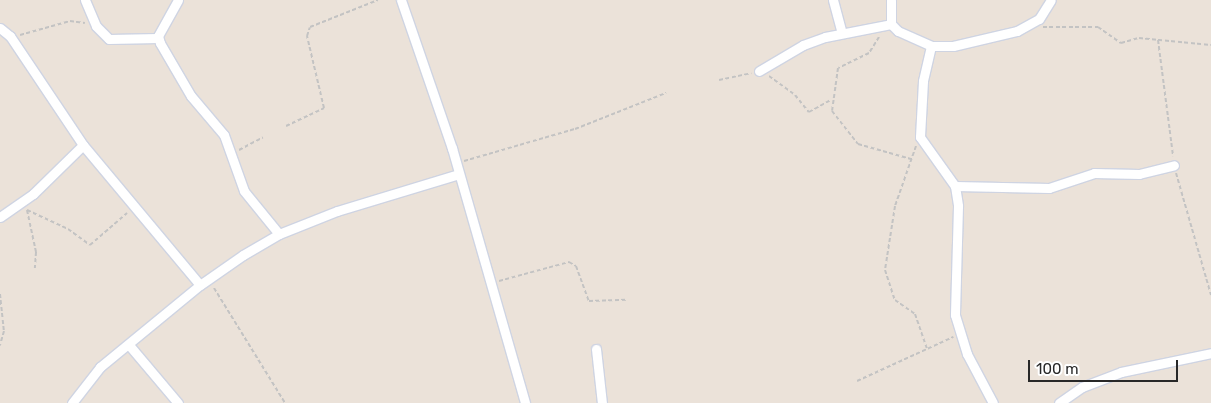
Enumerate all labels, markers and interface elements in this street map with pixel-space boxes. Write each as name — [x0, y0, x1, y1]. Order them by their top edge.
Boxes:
scale bar — [1031, 350, 1181, 382]
text: 100 m — [1036, 360, 1078, 378]

